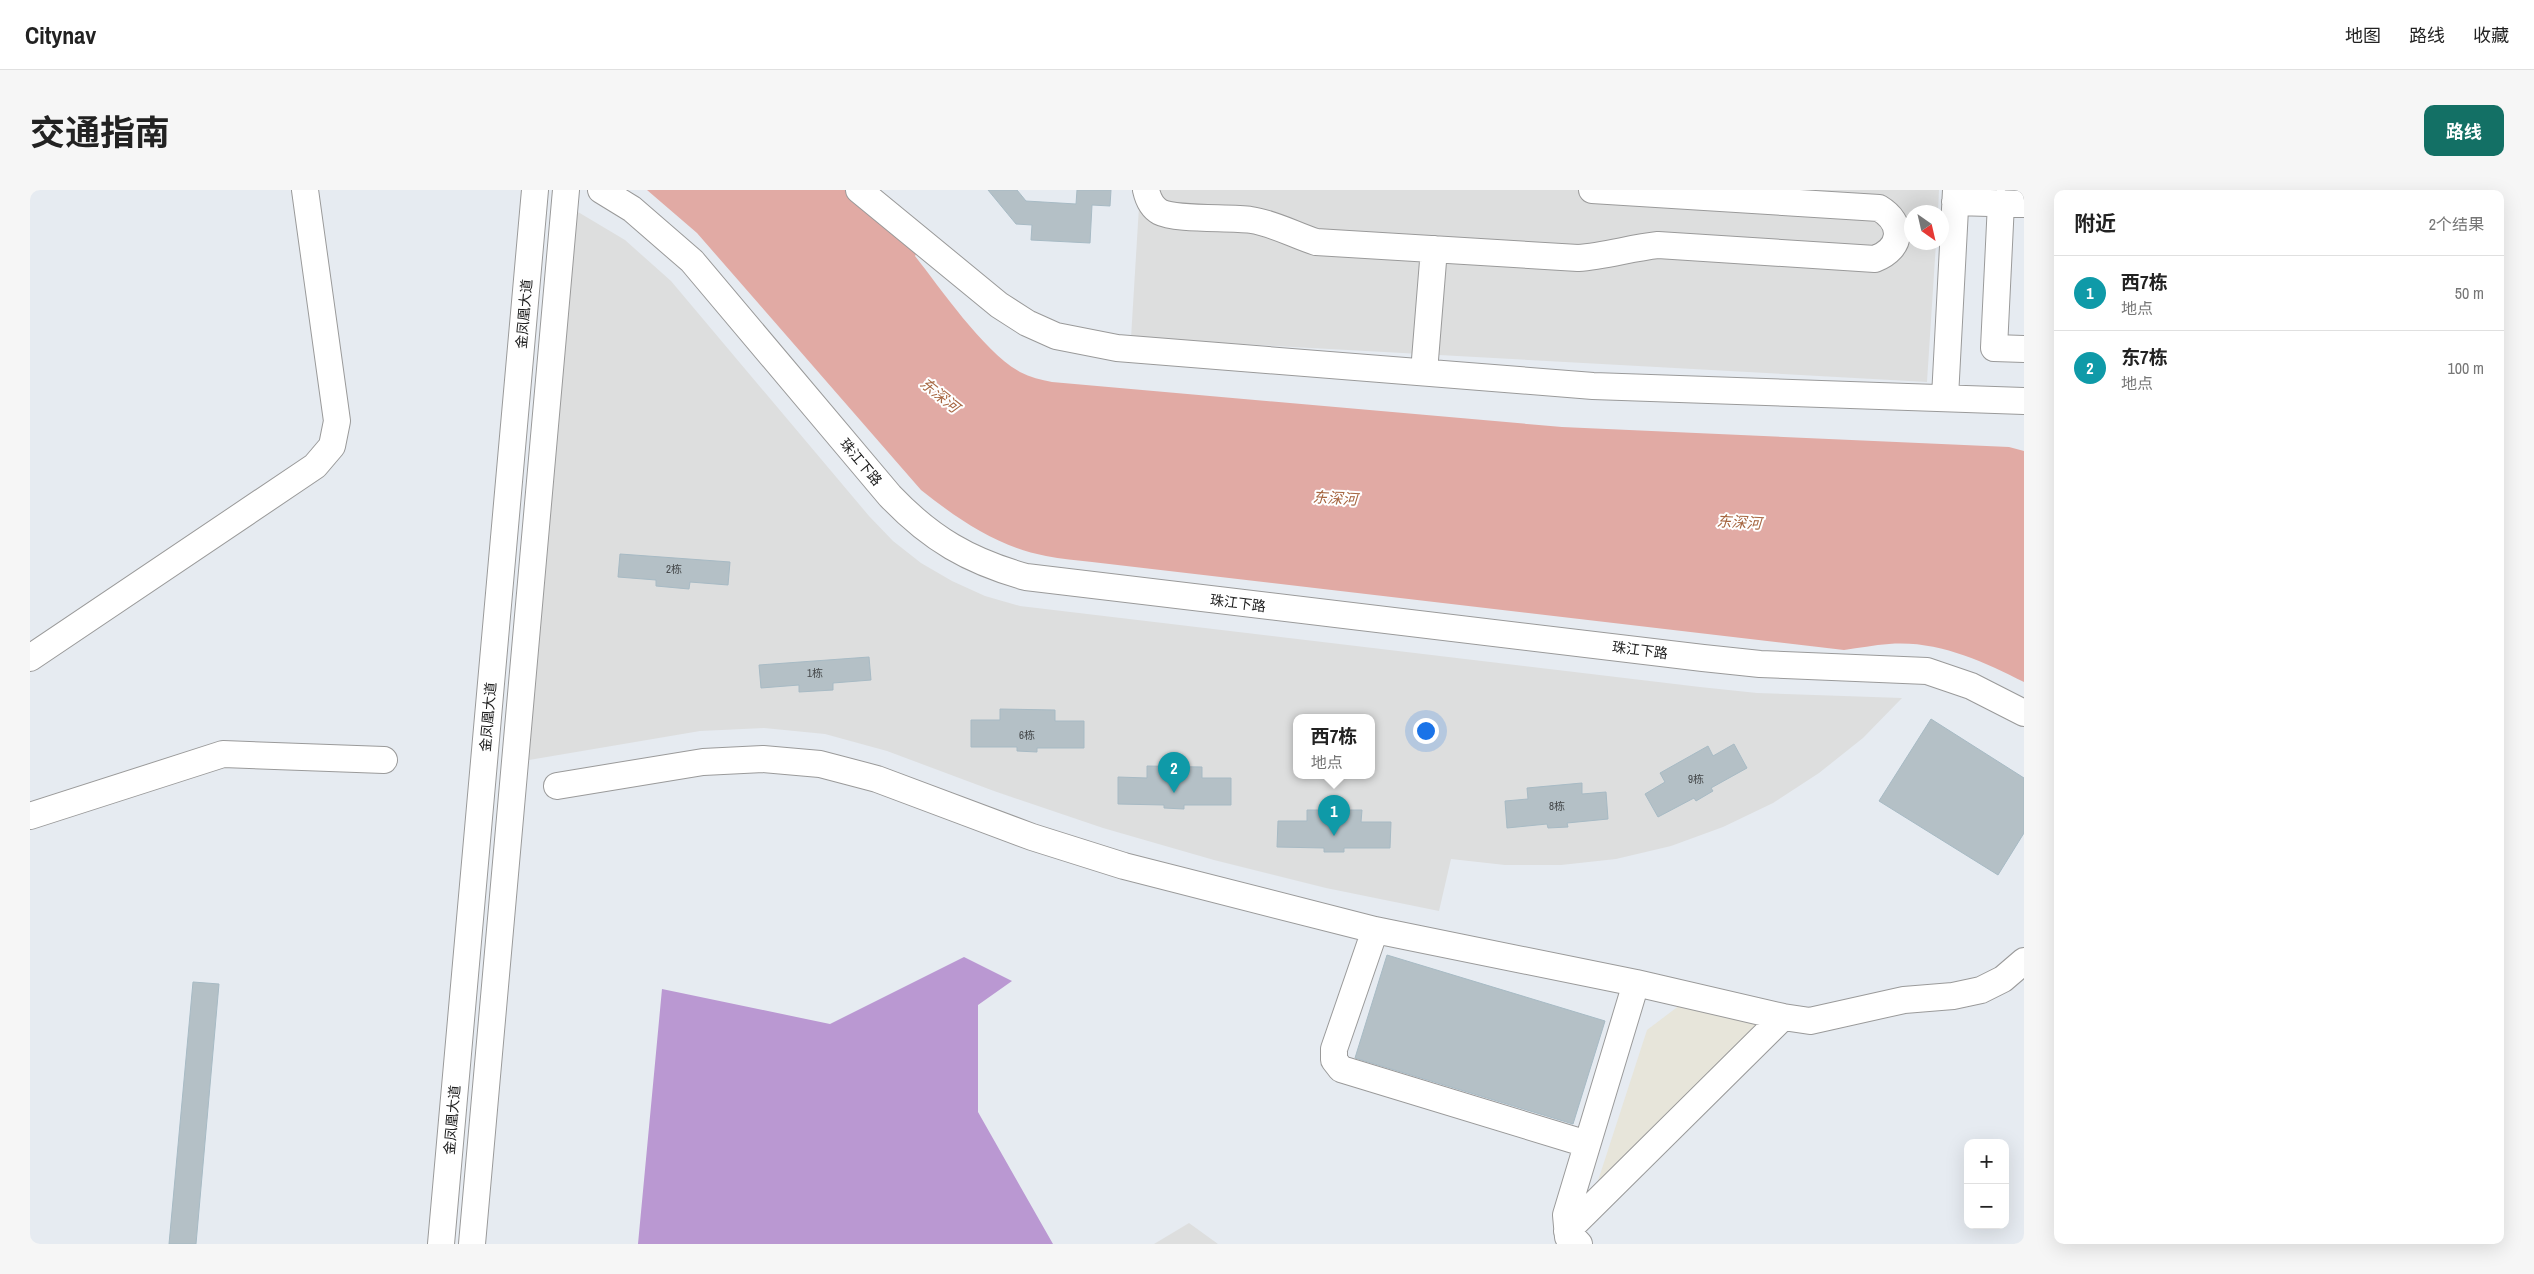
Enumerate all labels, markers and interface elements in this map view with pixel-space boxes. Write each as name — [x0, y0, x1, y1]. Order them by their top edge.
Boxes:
text: Citynav — [25, 19, 96, 51]
text: 地图 — [2345, 23, 2381, 48]
text: 路线 — [2409, 23, 2445, 48]
text: 收藏 — [2473, 23, 2509, 48]
button: 路线 — [2424, 105, 2504, 156]
text: 交通指南 — [30, 109, 170, 156]
north arrow — [1904, 205, 1949, 250]
text: 附近 — [2074, 209, 2116, 238]
text: 2个结果 — [2429, 213, 2484, 235]
text: 西7栋 — [2121, 269, 2168, 295]
street label: 金凤凰大道 — [512, 278, 536, 350]
text: 1 — [2086, 282, 2094, 304]
text: 50 m — [2455, 282, 2484, 304]
text: 地点 — [2121, 297, 2153, 319]
text: 东7栋 — [2121, 344, 2168, 370]
text: 2 — [2086, 357, 2094, 379]
text: 100 m — [2448, 357, 2484, 379]
text: 地点 — [2121, 372, 2153, 394]
water label: 东深河 — [916, 373, 966, 419]
street label: 珠江下路 — [836, 435, 886, 489]
water label: 东深河 — [1312, 486, 1361, 510]
water label: 东深河 — [1716, 510, 1765, 534]
house number: 2栋 — [666, 562, 682, 576]
street label: 珠江下路 — [1209, 591, 1267, 615]
street label: 珠江下路 — [1611, 638, 1669, 662]
house number: 1栋 — [807, 666, 823, 680]
street label: 金凤凰大道 — [476, 681, 500, 753]
popup — [1293, 714, 1375, 779]
your location — [1413, 718, 1439, 744]
text: 西7栋 — [1311, 723, 1357, 749]
house number: 6栋 — [1019, 728, 1035, 742]
text: 地点 — [1311, 751, 1343, 773]
pin: 2 — [1158, 752, 1190, 793]
house number: 9栋 — [1688, 772, 1704, 786]
pin: 1 — [1318, 795, 1350, 836]
house number: 8栋 — [1549, 799, 1565, 813]
street label: 金凤凰大道 — [440, 1084, 464, 1156]
map controls — [1964, 1139, 2009, 1229]
button: + — [1964, 1139, 2009, 1184]
button: − — [1964, 1184, 2009, 1229]

